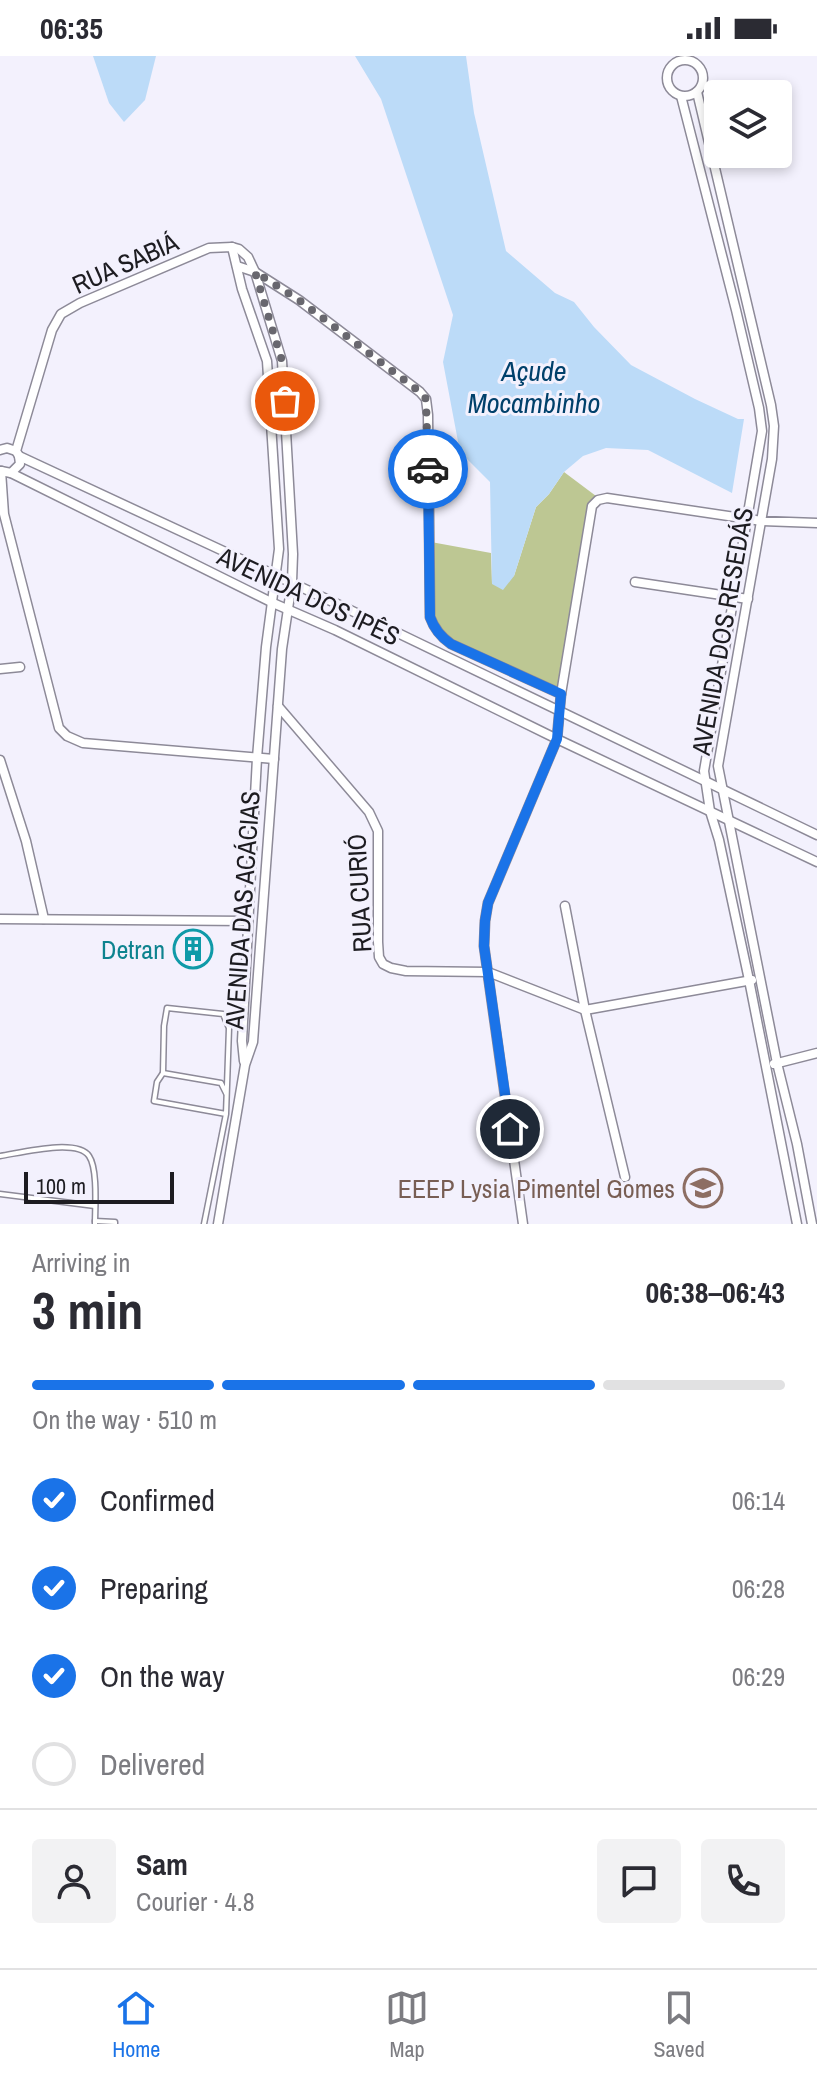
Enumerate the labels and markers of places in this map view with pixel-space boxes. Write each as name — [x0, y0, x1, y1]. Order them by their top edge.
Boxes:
pin — [251, 367, 319, 435]
building icon: Detran — [172, 928, 214, 970]
place label: Detran — [101, 932, 165, 967]
pin — [476, 1095, 544, 1163]
school or university icon: EEEP Lysia Pimentel Gomes — [682, 1167, 724, 1209]
place label: EEEP Lysia Pimentel Gomes — [398, 1171, 675, 1206]

